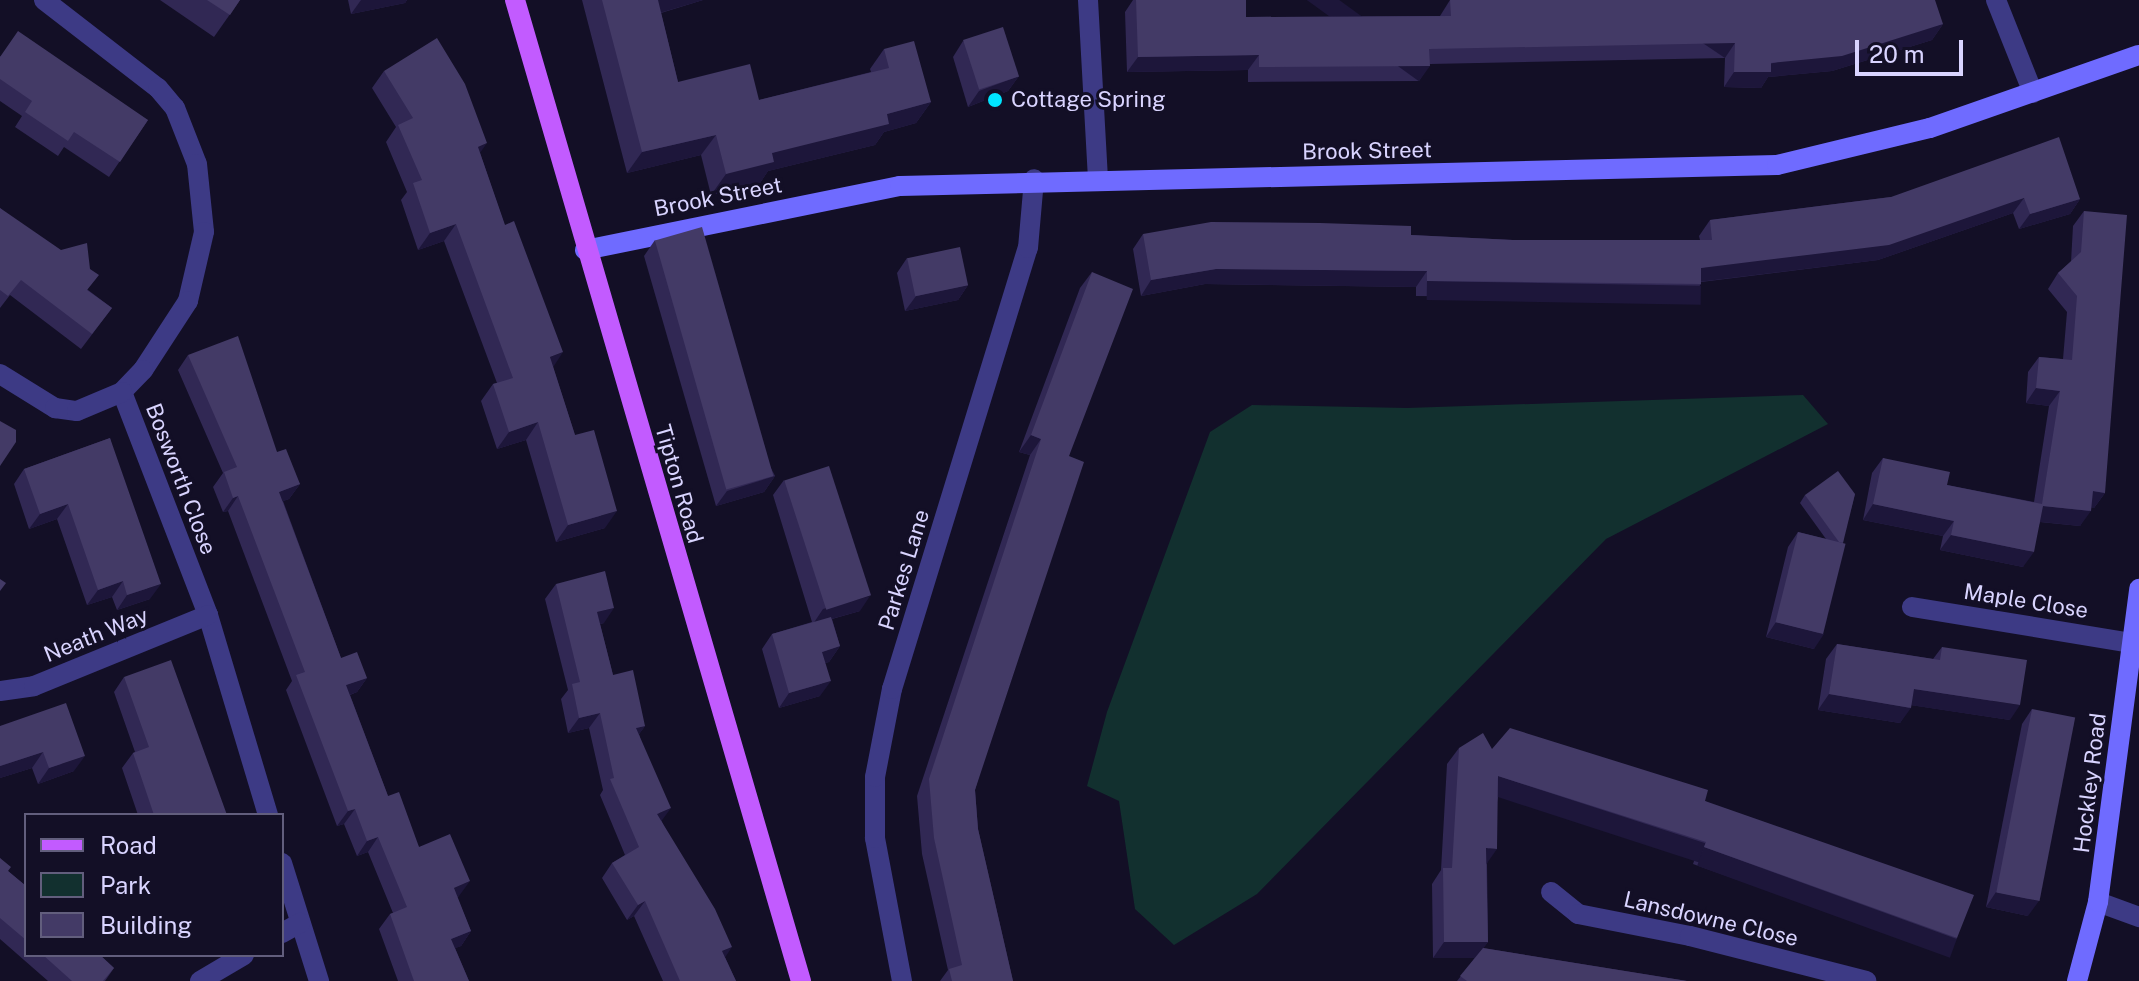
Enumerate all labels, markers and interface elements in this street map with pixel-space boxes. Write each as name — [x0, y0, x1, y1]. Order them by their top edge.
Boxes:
scale bar — [1859, 24, 1967, 74]
text: 20 m — [1869, 40, 1925, 68]
place label: Cottage Spring — [1011, 87, 1166, 113]
marker: Cottage Spring — [986, 91, 1004, 109]
street label: Brook Street — [1302, 137, 1432, 165]
street label: Brook Street — [652, 172, 784, 222]
street label: Bosworth Close — [140, 400, 222, 558]
street label: Tipton Road — [649, 422, 709, 546]
street label: Parkes Lane — [873, 506, 935, 634]
street label: Maple Close — [1962, 578, 2090, 624]
street label: Neath Way — [40, 602, 152, 668]
street label: Hockley Road — [2068, 711, 2112, 855]
legend — [24, 813, 284, 957]
text: Road — [100, 831, 157, 859]
text: Park — [100, 871, 151, 899]
street label: Lansdowne Close — [1621, 886, 1801, 952]
text: Building — [100, 911, 192, 939]

